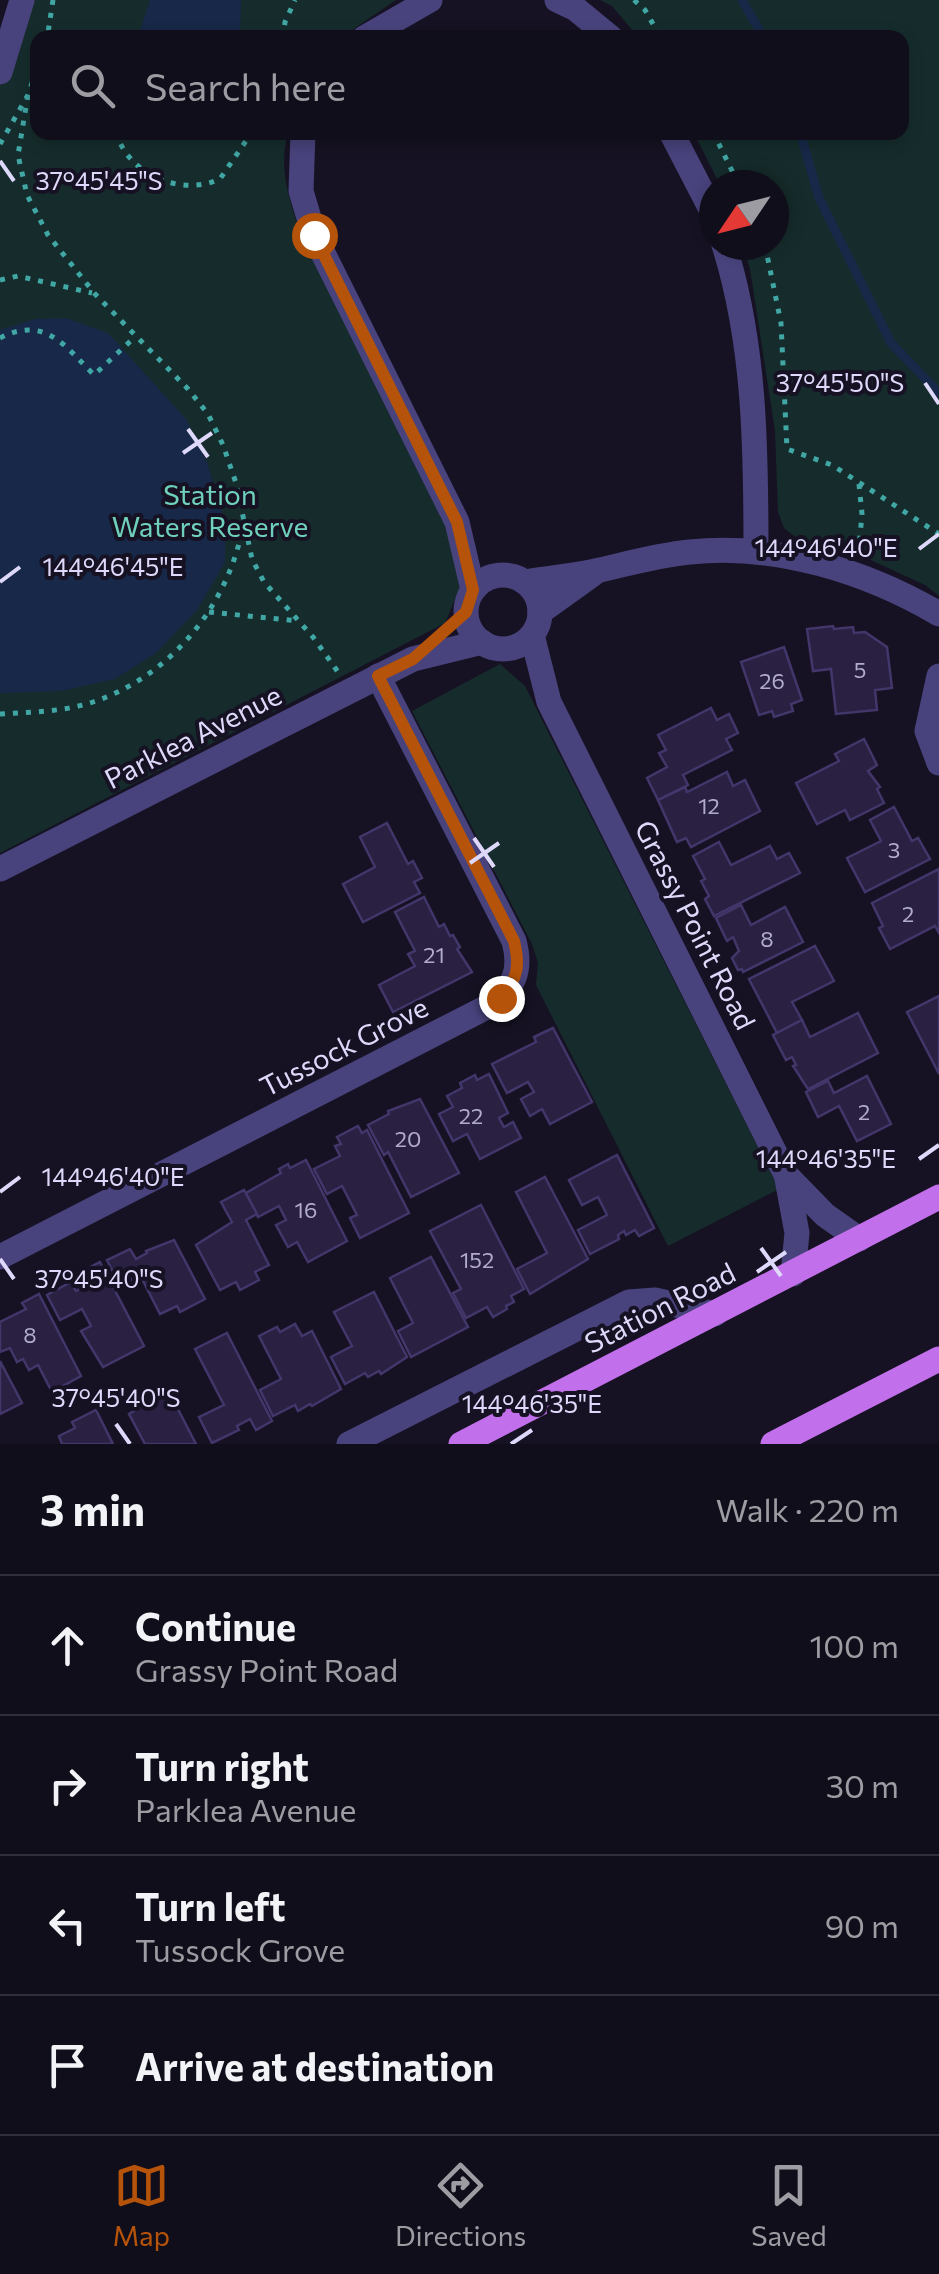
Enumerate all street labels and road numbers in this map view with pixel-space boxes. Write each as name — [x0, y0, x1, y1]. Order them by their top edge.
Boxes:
street label: Parklea Avenue — [98, 677, 287, 795]
street label: Grassy Point Road — [628, 814, 763, 1035]
street label: Tussock Grove — [254, 989, 433, 1103]
street label: Station Road — [579, 1255, 741, 1360]

